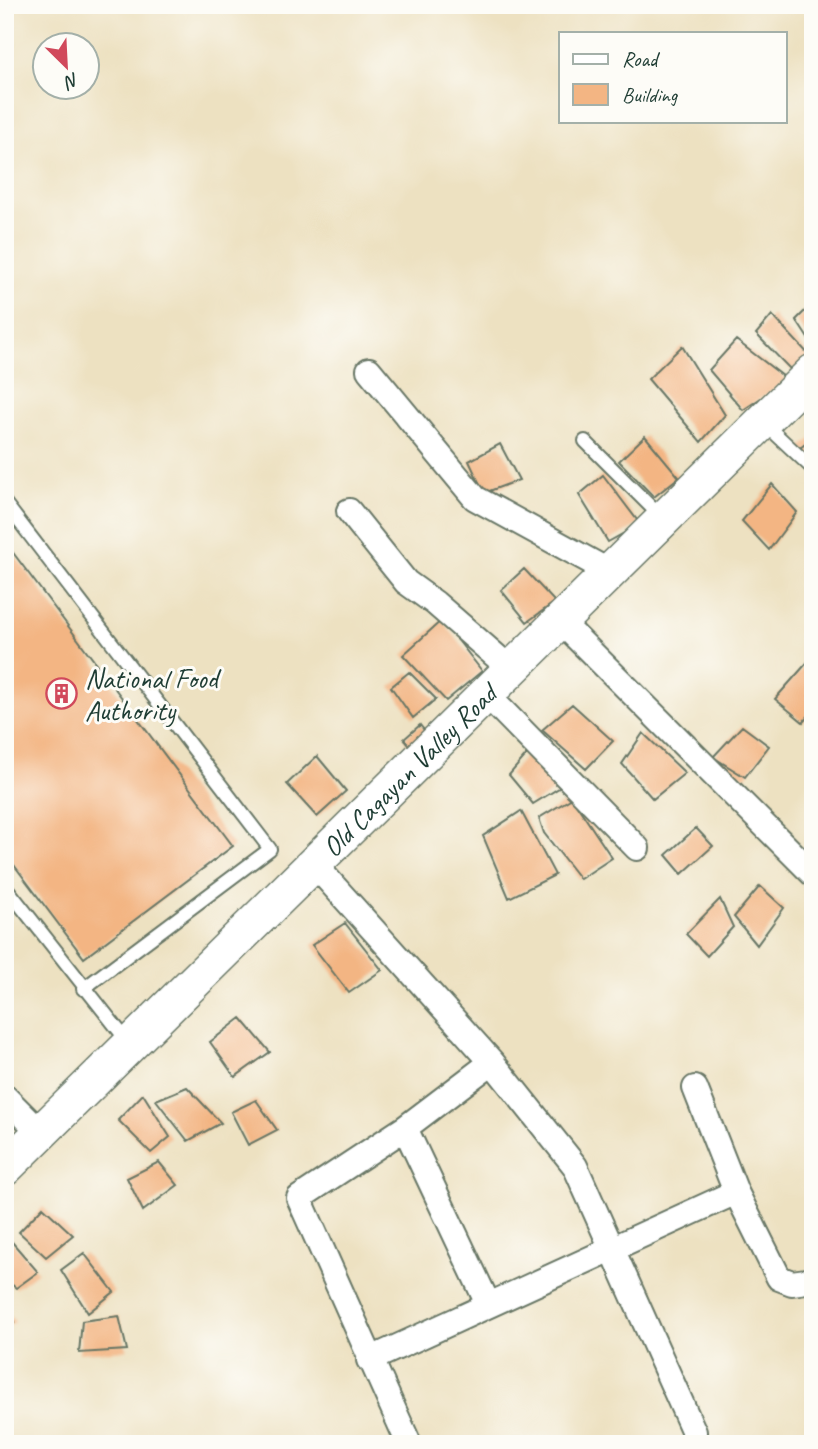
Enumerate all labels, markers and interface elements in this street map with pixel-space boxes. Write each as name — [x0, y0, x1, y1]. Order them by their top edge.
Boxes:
north arrow — [32, 32, 102, 102]
legend — [559, 32, 786, 122]
text: Road — [622, 46, 661, 72]
text: N — [59, 67, 83, 95]
text: Building — [622, 82, 679, 108]
place label: National Food Authority — [85, 661, 222, 728]
street label: Old Cagayan Valley Road — [315, 674, 507, 864]
building icon: National Food Authority — [45, 677, 79, 711]

